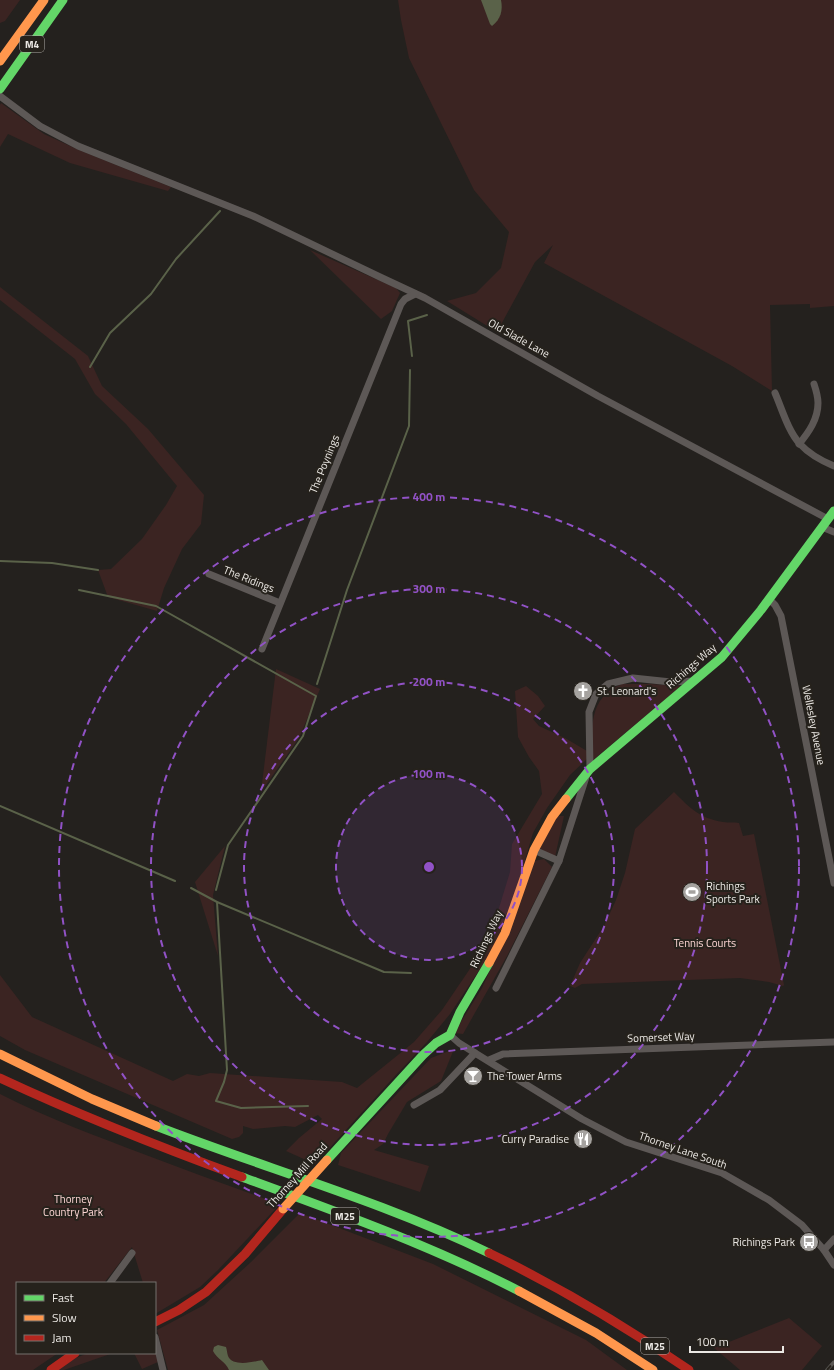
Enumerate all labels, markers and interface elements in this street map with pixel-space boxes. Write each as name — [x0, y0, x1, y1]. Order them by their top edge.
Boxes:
road number: M4 — [20, 36, 44, 52]
street label: Old Slade Lane — [485, 314, 553, 362]
street label: The Poynings — [305, 432, 343, 496]
text: 400 m — [413, 487, 445, 506]
street label: The Ridings — [221, 562, 277, 596]
text: 300 m — [413, 579, 445, 598]
street label: Richings Way — [662, 639, 720, 692]
text: 200 m — [413, 672, 445, 691]
church icon: St. Leonard's — [572, 680, 594, 702]
place label: St. Leonard's — [597, 683, 656, 699]
street label: Wellesley Avenue — [798, 684, 830, 767]
text: 100 m — [413, 764, 445, 783]
centre of rings — [422, 860, 436, 874]
place label: Richings Sports Park — [706, 878, 761, 907]
sports icon: Richings Sports Park — [681, 881, 703, 903]
street label: Richings Way — [466, 907, 507, 970]
park label: Tennis Courts — [674, 935, 736, 951]
street label: Somerset Way — [627, 1028, 696, 1046]
bar icon: The Tower Arms — [462, 1065, 484, 1087]
place label: The Tower Arms — [487, 1068, 562, 1084]
street label: Thorney Lane South — [637, 1127, 729, 1173]
restaurant icon: Curry Paradise — [572, 1128, 594, 1150]
place label: Curry Paradise — [502, 1131, 569, 1147]
street label: Thorney Mill Road — [263, 1139, 331, 1211]
park label: Thorney Country Park — [43, 1191, 104, 1220]
road number: M25 — [331, 1208, 359, 1224]
bus stop icon: Richings Park — [798, 1231, 820, 1253]
place label: Richings Park — [733, 1234, 796, 1250]
legend — [16, 1282, 156, 1354]
text: Fast — [52, 1288, 75, 1307]
text: Slow — [52, 1308, 77, 1327]
text: Jam — [52, 1328, 72, 1347]
scale bar — [690, 1328, 783, 1354]
text: 100 m — [696, 1332, 729, 1351]
road number: M25 — [641, 1338, 669, 1354]

